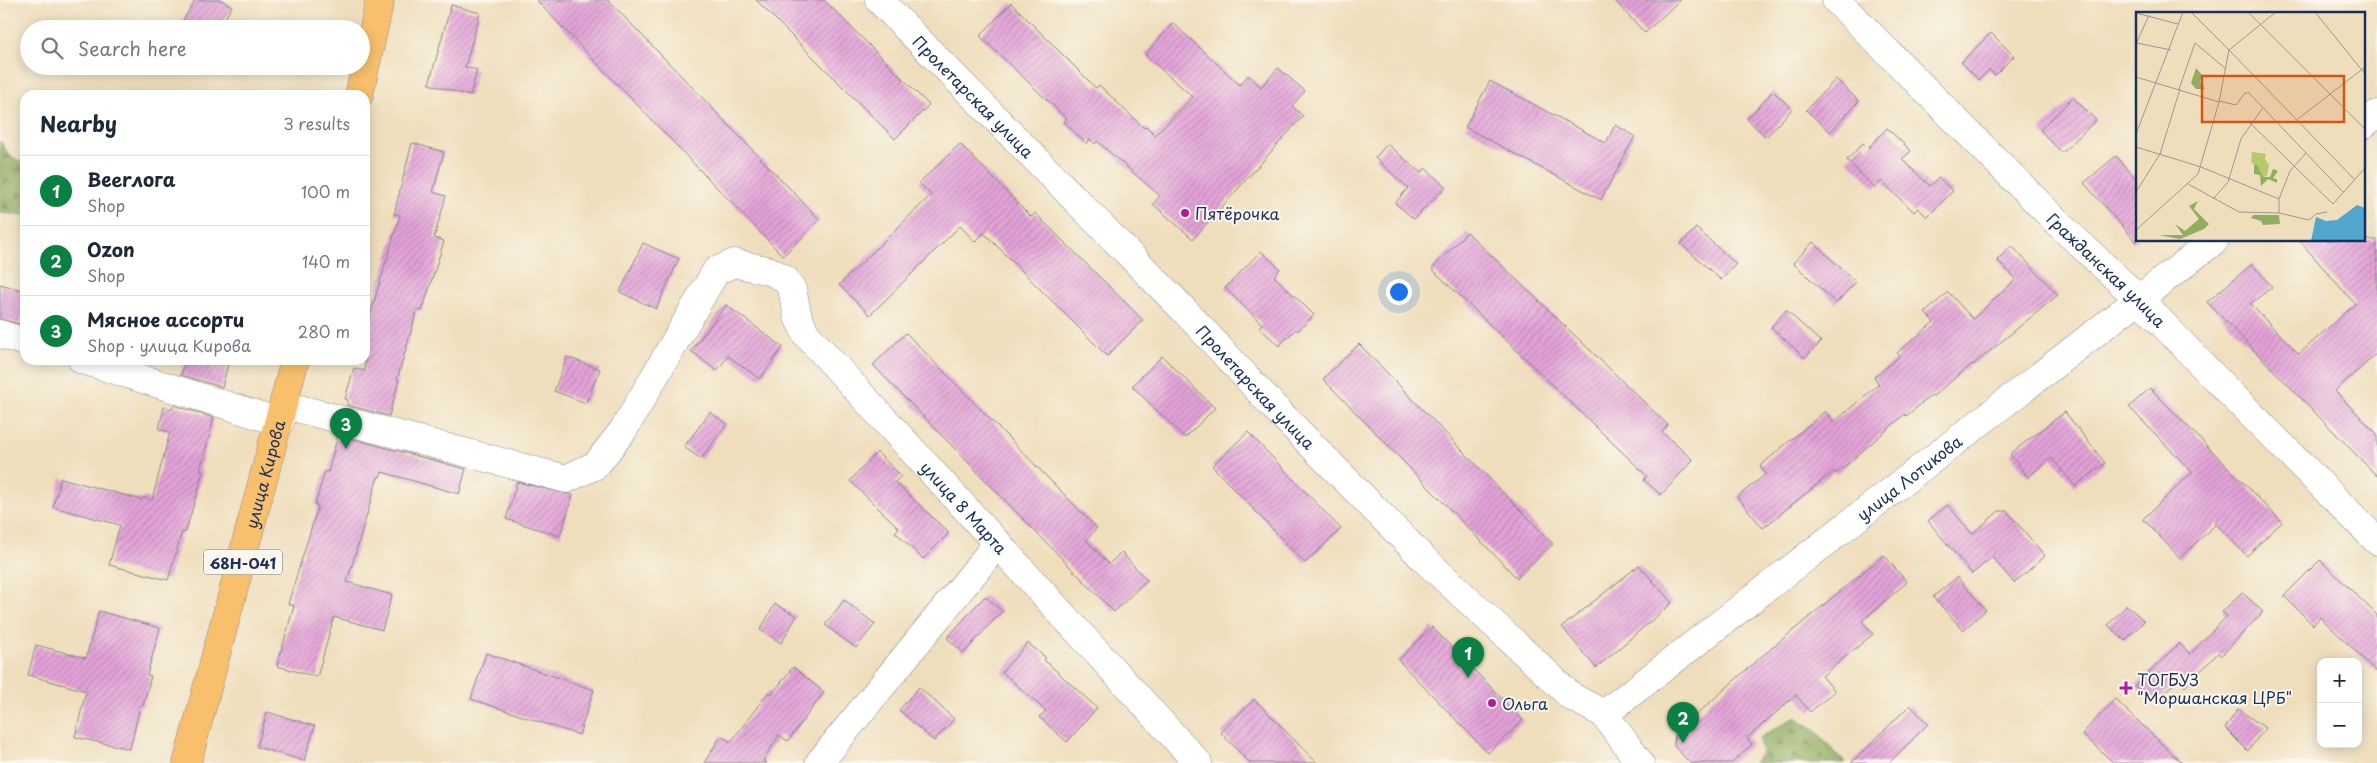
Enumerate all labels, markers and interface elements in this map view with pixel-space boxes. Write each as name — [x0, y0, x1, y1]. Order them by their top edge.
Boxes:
inset map — [2136, 12, 2364, 241]
search box — [20, 20, 370, 75]
street label: Пролетарская улица — [908, 30, 1040, 163]
icon: search — [38, 34, 66, 62]
text: Search here — [78, 34, 187, 62]
text: Nearby — [40, 107, 117, 139]
text: 3 results — [283, 111, 350, 135]
text: Beerлога — [87, 165, 176, 193]
text: 1 — [52, 179, 60, 203]
text: 100 m — [301, 179, 350, 203]
text: Shop — [87, 193, 125, 217]
place label: Пятёрочка — [1195, 201, 1280, 225]
marker: Пятёрочка — [1179, 207, 1191, 219]
street label: Гражданская улица — [2042, 207, 2172, 332]
text: Ozon — [87, 235, 135, 263]
text: 2 — [50, 249, 62, 273]
text: 140 m — [302, 249, 350, 273]
text: Shop — [87, 263, 125, 287]
your location — [1386, 279, 1412, 305]
text: Мясное ассорти — [87, 305, 244, 333]
text: 3 — [51, 319, 61, 343]
text: 280 m — [298, 319, 350, 343]
street label: Пролетарская улица — [1191, 319, 1321, 454]
text: Shop · улица Кирова — [87, 333, 251, 357]
pin: 3 — [330, 408, 362, 449]
street label: улица Кирова — [238, 417, 290, 531]
street label: улица Лотикова — [1851, 429, 1967, 526]
street label: улица 8 Марта — [915, 455, 1013, 559]
road number: 68Н-041 — [204, 550, 282, 574]
pin: 1 — [1452, 637, 1484, 678]
map controls — [2317, 658, 2362, 748]
button: + — [2317, 658, 2362, 703]
place label: ТОГБУЗ "Моршанская ЦРБ" — [2137, 667, 2292, 709]
marker: ТОГБУЗ "Моршанская ЦРБ" — [2119, 681, 2133, 695]
place label: Ольга — [1502, 691, 1548, 715]
marker: Ольга — [1486, 697, 1498, 709]
pin: 2 — [1667, 702, 1699, 743]
button: − — [2317, 703, 2362, 748]

